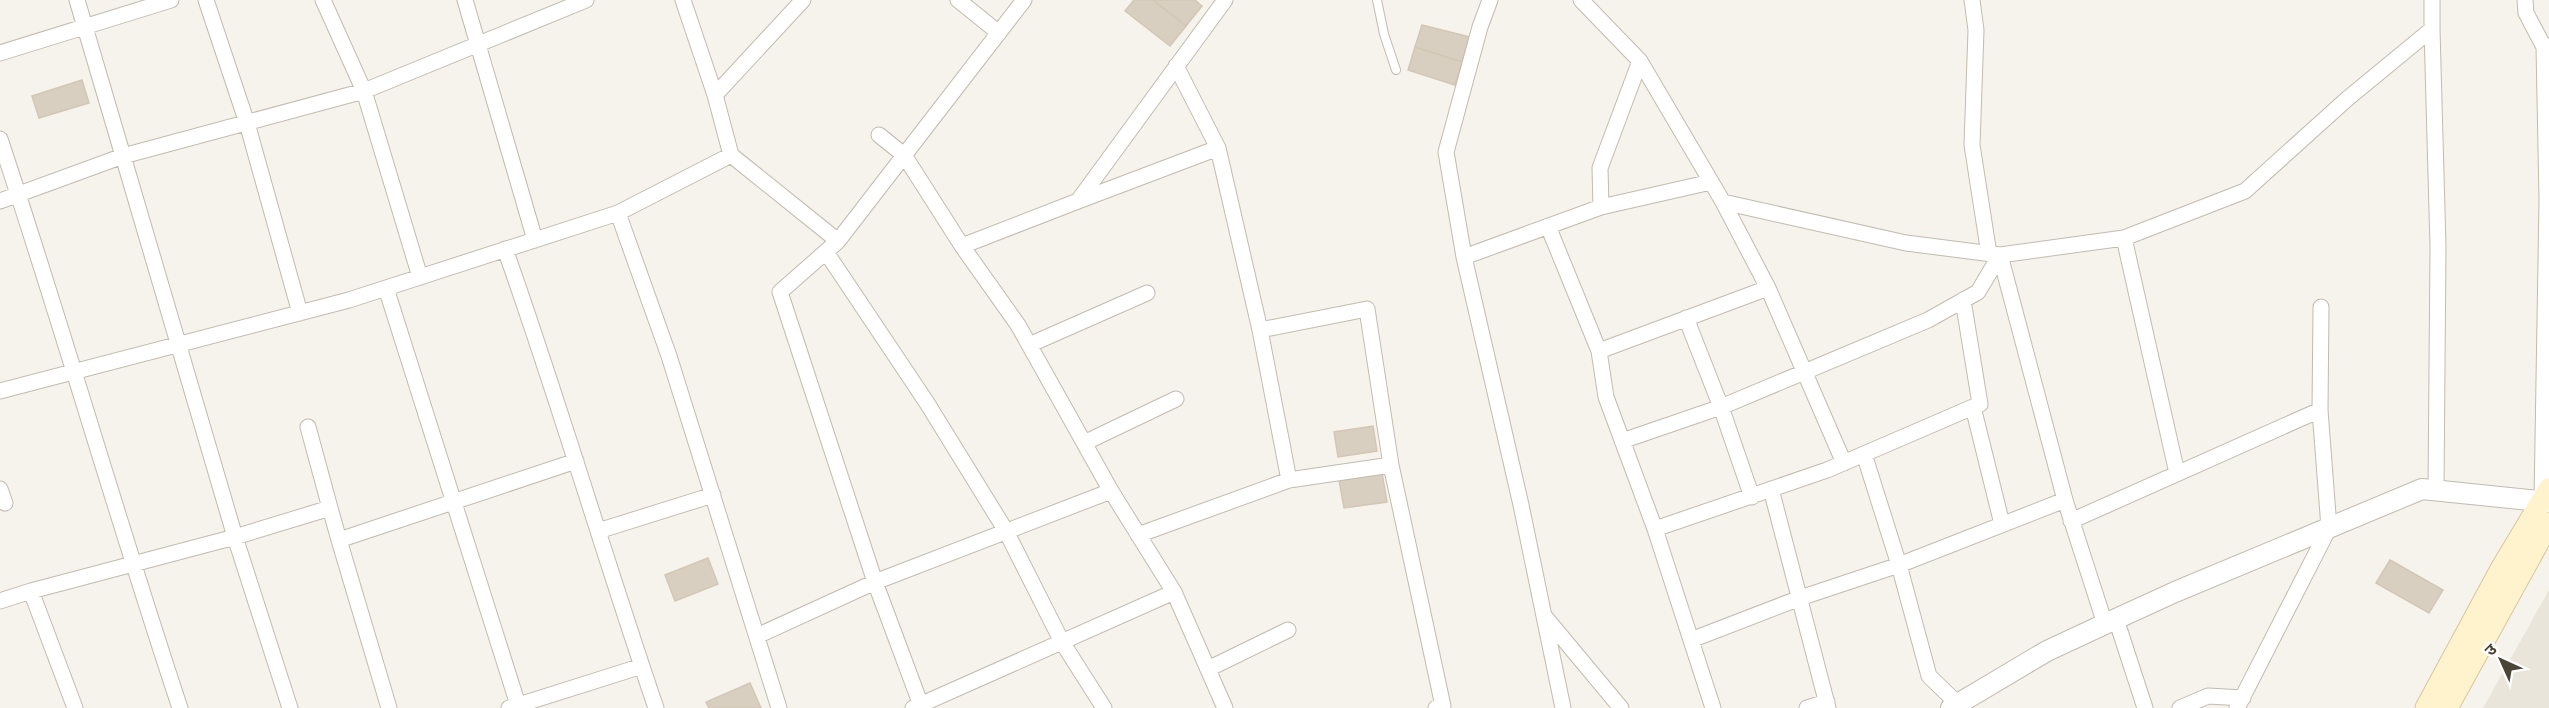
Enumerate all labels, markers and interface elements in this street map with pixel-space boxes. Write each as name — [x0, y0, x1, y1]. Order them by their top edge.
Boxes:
north arrow — [2471, 630, 2531, 690]
text: उ — [2481, 640, 2502, 660]

